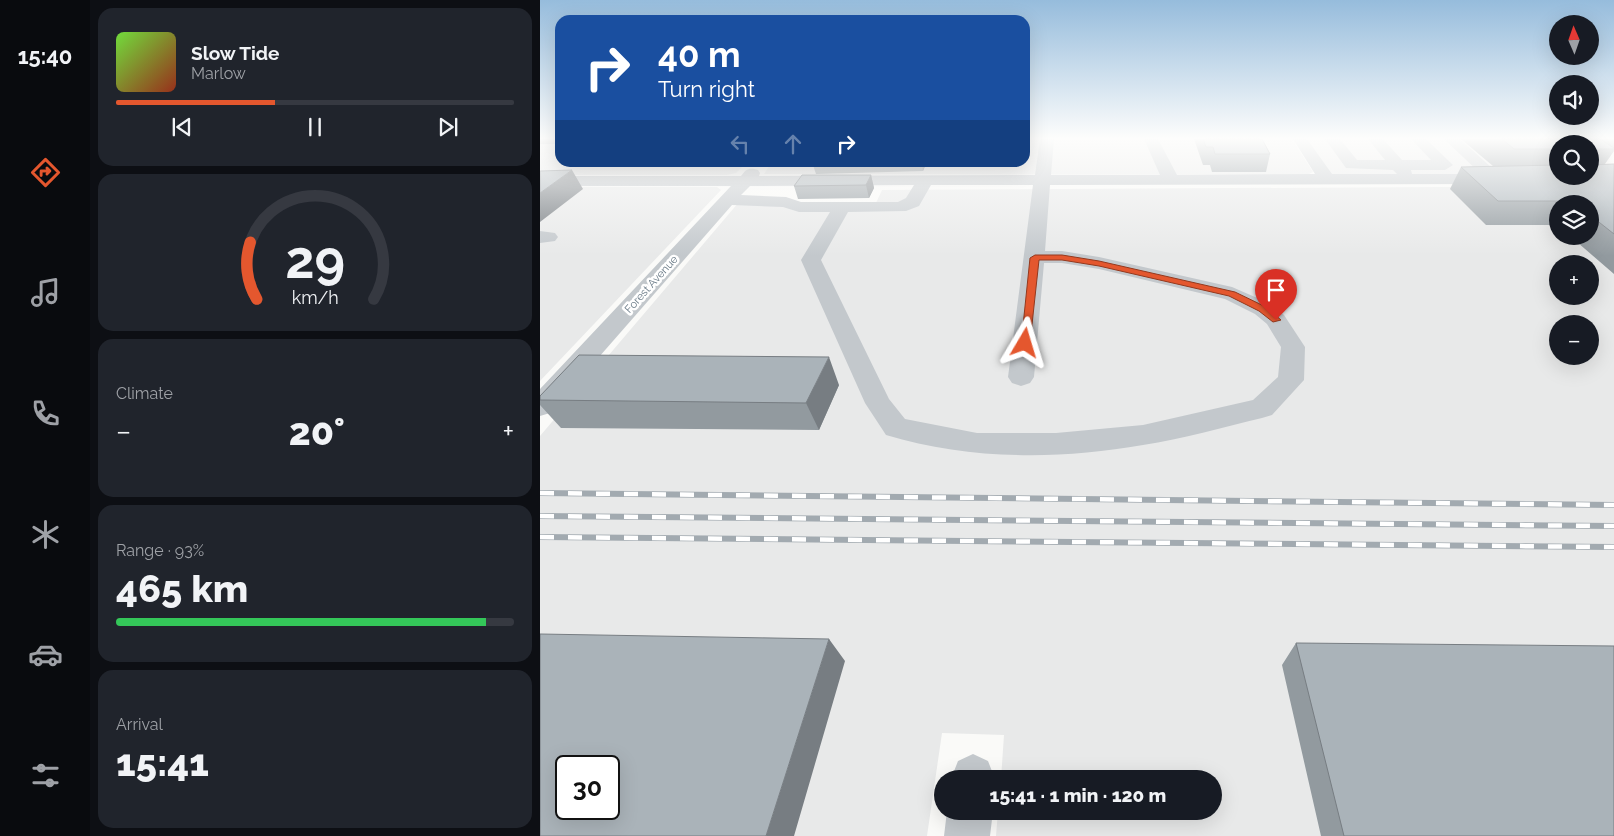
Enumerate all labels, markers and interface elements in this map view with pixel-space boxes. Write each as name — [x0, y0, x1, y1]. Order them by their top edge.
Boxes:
north arrow — [1549, 15, 1599, 65]
map controls — [1549, 15, 1599, 365]
text: 40 m — [658, 34, 740, 75]
icon: right — [575, 35, 640, 100]
text: Slow Tide — [191, 42, 280, 64]
text: 15:40 — [18, 43, 72, 69]
text: Marlow — [191, 64, 246, 83]
button: sound — [1549, 75, 1599, 125]
text: Turn right — [658, 76, 755, 102]
icon: previous — [168, 113, 196, 141]
icon: pause — [301, 113, 329, 141]
icon: next — [434, 113, 462, 141]
icon: left — [726, 130, 754, 158]
icon: ahead — [779, 130, 807, 158]
icon: right — [832, 130, 860, 158]
button: search — [1549, 135, 1599, 185]
icon: directions — [28, 155, 63, 190]
button: layers — [1549, 195, 1599, 245]
text: 29 — [285, 229, 345, 290]
street label: Forest Avenue — [622, 253, 681, 316]
button: + — [1549, 255, 1599, 305]
pin — [1255, 269, 1297, 320]
icon: music — [28, 275, 63, 310]
icon: arrive — [1262, 276, 1290, 304]
text: km/h — [291, 287, 339, 308]
button: − — [1549, 315, 1599, 365]
position arrow — [998, 316, 1050, 368]
text: Climate — [116, 384, 173, 403]
icon: phone — [28, 396, 63, 431]
text: 20° — [289, 409, 345, 454]
text: − — [116, 415, 131, 448]
text: + — [502, 415, 514, 448]
icon: climate — [28, 517, 63, 552]
text: Range · 93% — [116, 541, 204, 560]
text: 465 km — [116, 566, 248, 611]
icon: car — [28, 637, 63, 672]
text: Arrival — [116, 715, 163, 734]
text: 15:41 — [116, 740, 209, 785]
speed limit sign: 30 — [555, 755, 620, 820]
icon: filters — [28, 758, 63, 793]
text: 15:41 · 1 min · 120 m — [990, 784, 1166, 806]

